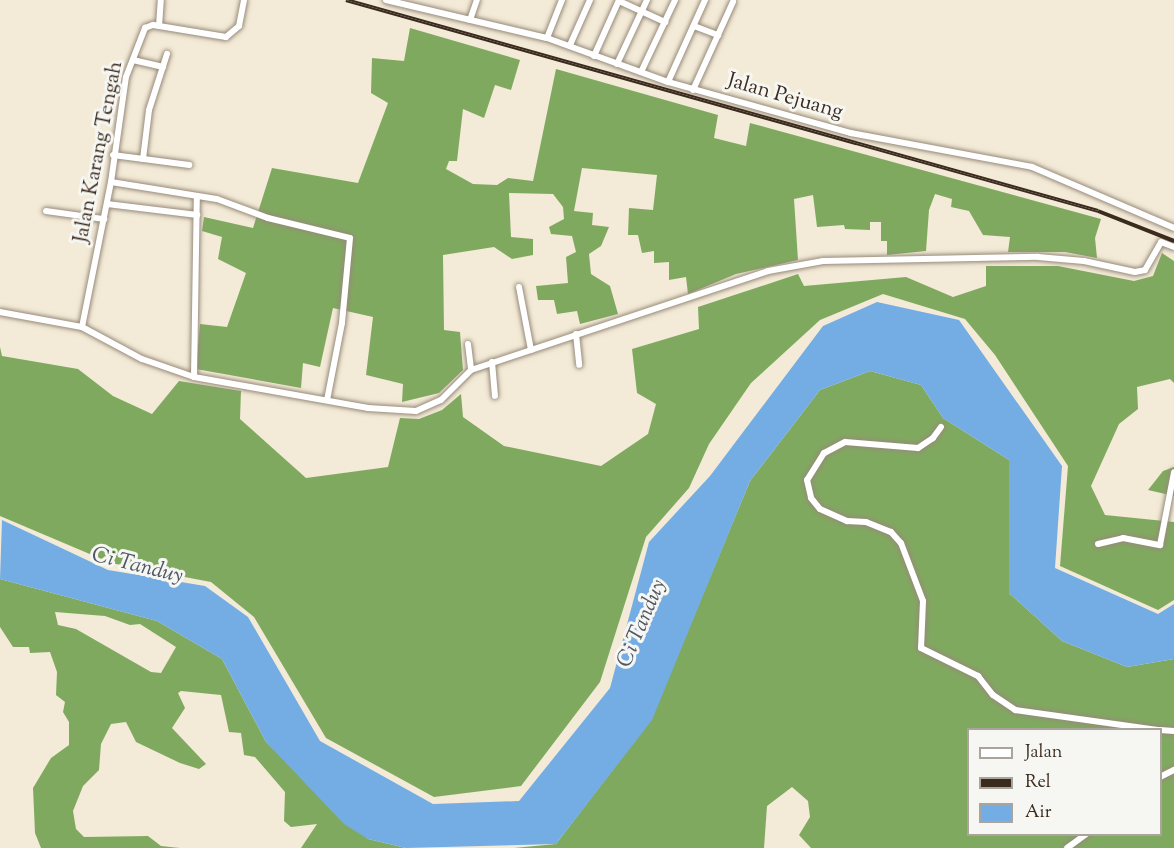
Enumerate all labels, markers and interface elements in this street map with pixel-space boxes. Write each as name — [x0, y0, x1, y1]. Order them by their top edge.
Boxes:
street label: Jalan Karang Tengah — [69, 59, 129, 245]
street label: Jalan Pejuang — [724, 69, 846, 125]
water label: Ci Tanduy — [89, 543, 185, 591]
water label: Ci Tanduy — [613, 576, 673, 672]
legend — [967, 728, 1162, 836]
text: Jalan — [1025, 740, 1062, 766]
text: Rel — [1025, 770, 1051, 796]
text: Air — [1025, 800, 1051, 826]

